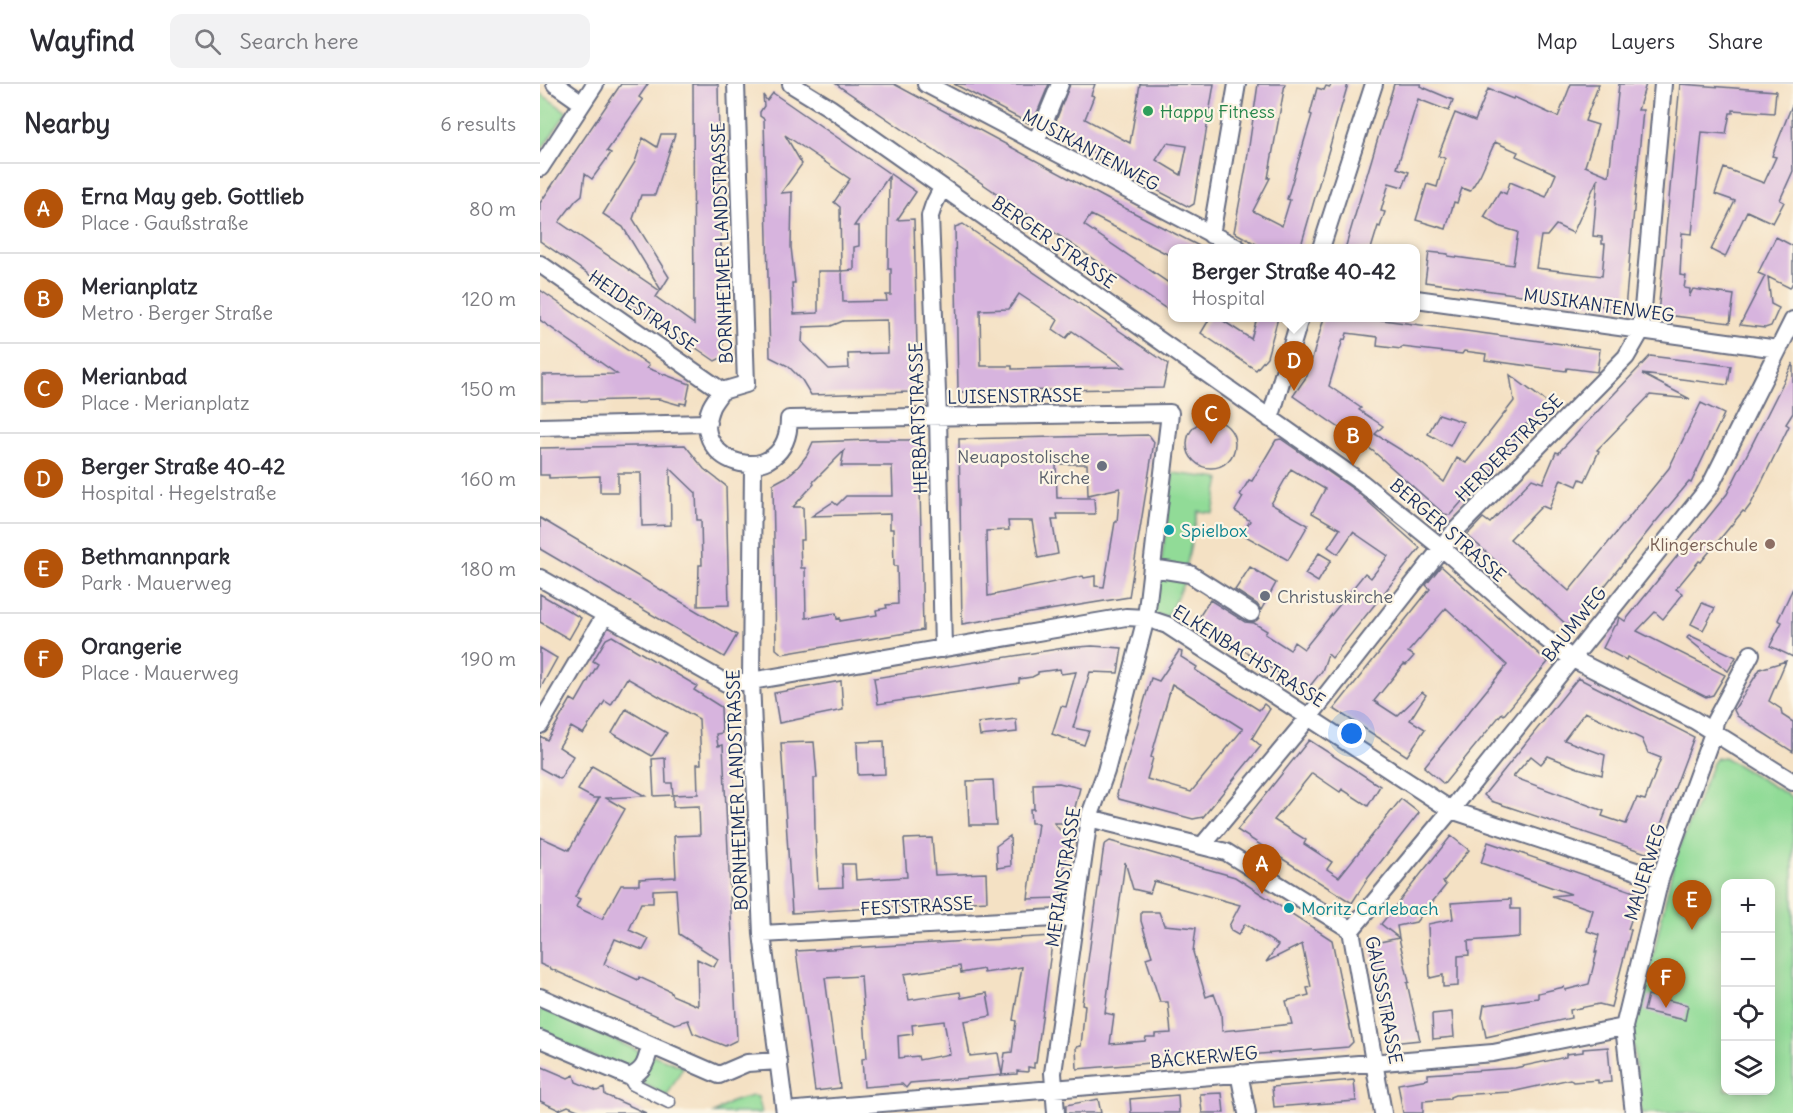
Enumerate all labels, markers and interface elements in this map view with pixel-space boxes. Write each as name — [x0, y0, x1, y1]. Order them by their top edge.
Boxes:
search box — [170, 14, 590, 68]
text: Wayfind — [30, 23, 134, 59]
icon: search — [191, 25, 224, 58]
text: Search here — [239, 27, 359, 55]
text: Map — [1537, 28, 1577, 55]
text: Layers — [1610, 28, 1675, 55]
text: Share — [1708, 28, 1763, 55]
place label: Happy Fitness — [1160, 100, 1275, 123]
street label: MUSIKANTENWEG — [1018, 104, 1164, 196]
marker: Happy Fitness — [1141, 104, 1155, 118]
text: Nearby — [24, 107, 110, 140]
text: 6 results — [440, 111, 516, 136]
street label: BORNHEIMER LANDSTRASSE — [706, 122, 738, 364]
text: Erna May geb. Gottlieb — [81, 182, 304, 210]
street label: BERGER STRASSE — [988, 191, 1120, 293]
text: A — [37, 196, 50, 221]
text: 80 m — [469, 196, 516, 221]
text: Place · Gaußstraße — [81, 210, 249, 235]
popup — [1168, 244, 1420, 322]
text: Berger Straße 40-42 — [1192, 257, 1396, 285]
street label: HEIDESTRASSE — [584, 265, 702, 357]
text: Merianplatz — [81, 272, 198, 300]
street label: MUSIKANTENWEG — [1522, 283, 1676, 327]
text: Hospital — [1192, 285, 1265, 310]
text: B — [37, 286, 50, 311]
text: 120 m — [462, 286, 516, 311]
text: Metro · Berger Straße — [81, 300, 273, 325]
street label: HERBARTSTRASSE — [904, 342, 932, 494]
pin: D — [1274, 342, 1314, 391]
text: Merianbad — [81, 362, 187, 390]
text: C — [37, 376, 50, 401]
text: 150 m — [461, 376, 516, 401]
street label: LUISENSTRASSE — [947, 383, 1083, 409]
street label: HERDERSTRASSE — [1450, 389, 1568, 507]
text: Place · Merianplatz — [81, 390, 249, 415]
pin: C — [1192, 394, 1230, 444]
pin: B — [1334, 416, 1372, 466]
place label: Neuapostolische Kirche — [957, 445, 1090, 489]
text: Berger Straße 40-42 — [81, 452, 285, 480]
marker: Neuapostolische Kirche — [1095, 459, 1109, 473]
text: D — [36, 466, 51, 491]
text: 160 m — [461, 466, 516, 491]
street label: BERGER STRASSE — [1385, 473, 1511, 587]
text: Hospital · Hegelstraße — [81, 480, 276, 505]
place label: Spielbox — [1181, 519, 1248, 542]
marker: Spielbox — [1162, 523, 1176, 537]
place label: Klingerschule — [1649, 533, 1758, 556]
marker: Klingerschule — [1763, 537, 1777, 551]
text: Bethmannpark — [81, 542, 230, 570]
text: E — [38, 556, 49, 581]
text: 180 m — [461, 556, 516, 581]
text: Park · Mauerweg — [81, 570, 232, 595]
street label: BAUMWEG — [1537, 582, 1611, 666]
place label: Christuskirche — [1277, 585, 1393, 608]
marker: Christuskirche — [1258, 589, 1272, 603]
street label: ELKENBACHSTRASSE — [1169, 600, 1329, 712]
text: Orangerie — [81, 632, 182, 660]
text: F — [38, 646, 49, 671]
text: 190 m — [461, 646, 516, 671]
text: Place · Mauerweg — [81, 660, 239, 685]
street label: BORNHEIMER LANDSTRASSE — [721, 669, 753, 911]
your location — [1337, 719, 1366, 748]
street label: MERIANSTRASSE — [1041, 805, 1085, 949]
street label: MAUERWEG — [1619, 821, 1671, 923]
pin: A — [1242, 844, 1282, 894]
map controls — [1721, 879, 1775, 1095]
button: + — [1721, 879, 1775, 933]
pin: E — [1672, 880, 1712, 930]
street label: FESTSTRASSE — [860, 892, 974, 920]
place label: Moritz Carlebach — [1301, 897, 1439, 920]
marker: Moritz Carlebach — [1282, 901, 1296, 915]
button: − — [1721, 933, 1775, 987]
street label: GAUSSSTRASSE — [1360, 934, 1408, 1066]
pin: F — [1646, 958, 1686, 1008]
button: locate — [1721, 987, 1775, 1041]
street label: BÄCKERWEG — [1149, 1041, 1259, 1073]
button: layers — [1721, 1041, 1775, 1095]

